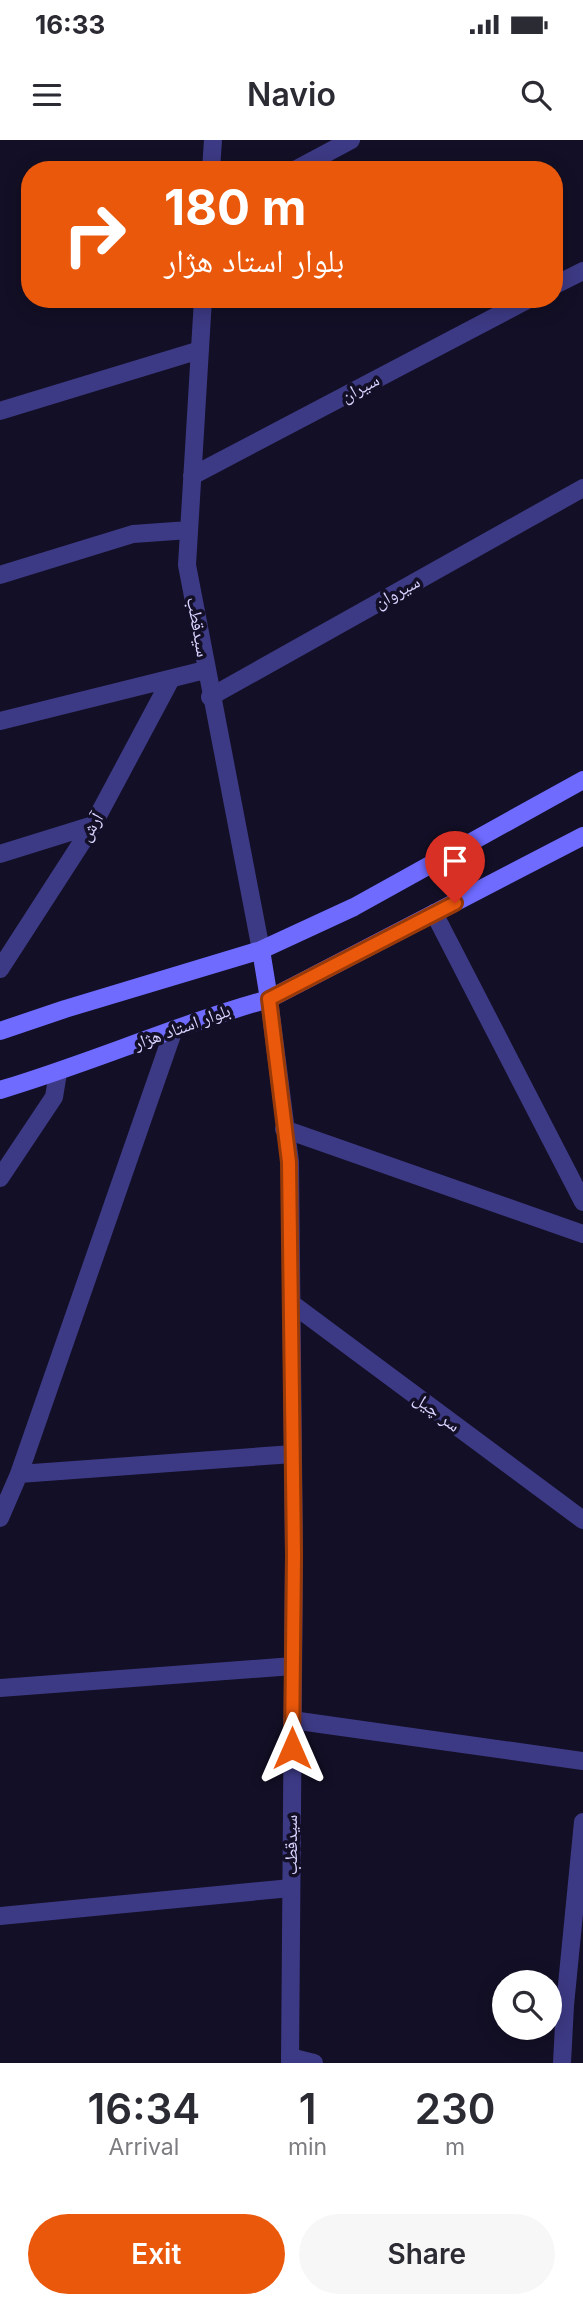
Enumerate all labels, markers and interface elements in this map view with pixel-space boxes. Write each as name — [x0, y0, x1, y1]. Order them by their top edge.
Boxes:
text: 16:33 — [35, 9, 105, 40]
text: Navio — [247, 75, 336, 114]
icon: menu — [28, 76, 66, 114]
icon: search — [517, 76, 555, 114]
text: 180 m — [164, 178, 306, 237]
icon: right — [49, 189, 140, 280]
text: بلوار استاد هژار — [164, 241, 344, 280]
street label: سیران — [337, 369, 383, 407]
street label: سیروان — [370, 571, 424, 613]
street label: سیدقطب — [182, 595, 214, 659]
street label: آرش — [74, 808, 108, 845]
pin — [425, 831, 485, 903]
icon: arrive — [436, 842, 474, 880]
street label: بلوار استاد هژار — [130, 999, 233, 1055]
street label: سر چیل — [409, 1387, 465, 1437]
position arrow — [255, 1711, 329, 1785]
street label: سیدقطب — [280, 1815, 302, 1875]
map controls — [492, 1970, 562, 2040]
button: search — [492, 1970, 562, 2040]
text: 16:34 — [88, 2083, 200, 2134]
text: 1 — [299, 2083, 316, 2134]
text: 230 — [415, 2083, 495, 2134]
text: Arrival — [109, 2133, 179, 2161]
text: min — [288, 2133, 327, 2161]
text: m — [445, 2133, 465, 2161]
button: Exit — [28, 2214, 285, 2294]
button: Share — [299, 2214, 555, 2294]

